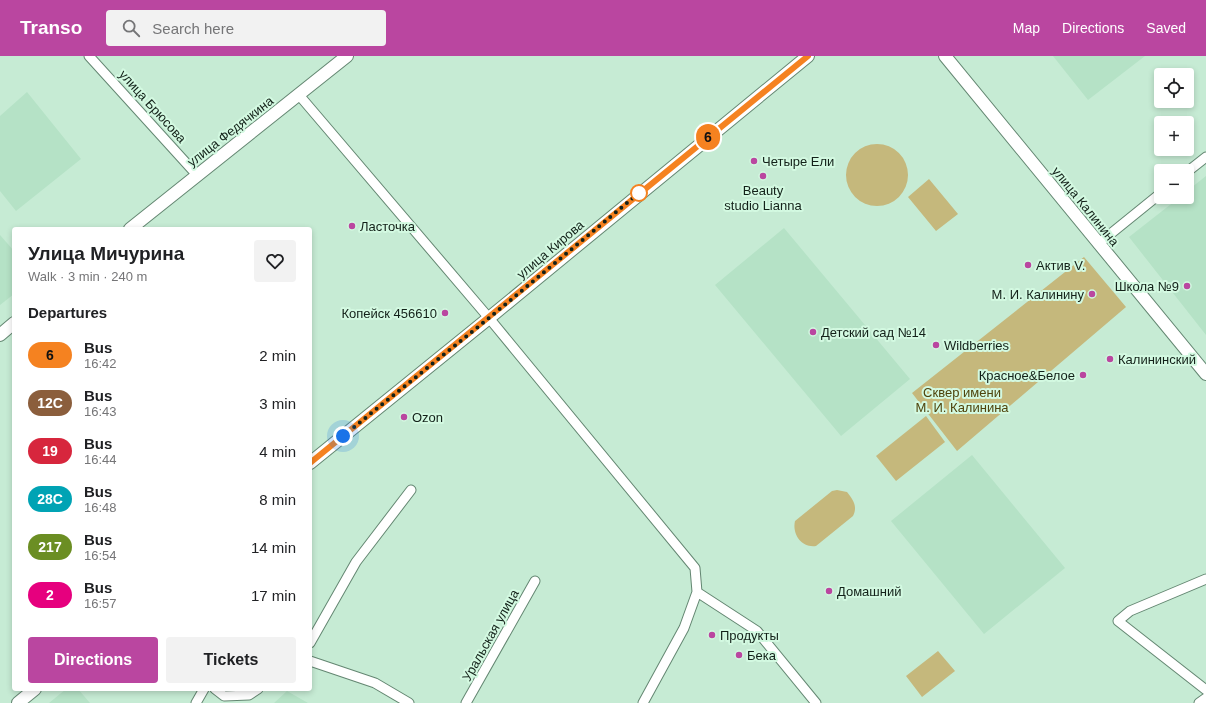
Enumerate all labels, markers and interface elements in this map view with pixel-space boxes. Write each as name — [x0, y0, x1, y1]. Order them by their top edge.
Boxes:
search box — [106, 10, 386, 46]
text: Transo — [20, 17, 82, 38]
icon: search — [120, 17, 142, 39]
text: Search here — [152, 20, 234, 37]
text: Map — [1013, 20, 1040, 36]
text: Directions — [1062, 20, 1124, 36]
text: Saved — [1146, 20, 1186, 36]
street label: улица Брюсова — [116, 67, 190, 146]
map controls — [1154, 68, 1194, 204]
button: locate — [1154, 68, 1194, 108]
street label: улица Федячкина — [184, 93, 277, 170]
button: + — [1154, 116, 1194, 156]
line badge: 6 — [695, 124, 721, 150]
text: 6 — [704, 129, 712, 145]
place label: Четыре Ели — [762, 154, 834, 169]
marker: Четыре Ели — [749, 156, 759, 166]
street label: улица Калинина — [1049, 164, 1123, 250]
button: − — [1154, 164, 1194, 204]
marker: Beauty studio Lianna — [758, 171, 768, 181]
place label: Beauty studio Lianna — [724, 183, 802, 213]
unlabelled marker — [630, 184, 648, 202]
street label: улица Кирова — [514, 217, 587, 282]
place label: Ласточка — [360, 219, 416, 234]
marker: Ласточка — [347, 221, 357, 231]
button: heart — [254, 240, 296, 282]
text: Улица Мичурина — [28, 243, 184, 264]
place label: Актив V. — [1036, 258, 1085, 273]
marker: Актив V. — [1023, 260, 1033, 270]
text: Walk · 3 min · 240 m — [28, 269, 147, 284]
place label: Школа №9 — [1115, 279, 1179, 294]
marker: Школа №9 — [1182, 281, 1192, 291]
place label: М. И. Калинину — [992, 287, 1084, 302]
marker: М. И. Калинину — [1087, 289, 1097, 299]
text: Departures — [28, 304, 107, 321]
place label: Копейск 456610 — [341, 306, 437, 321]
marker: Копейск 456610 — [440, 308, 450, 318]
place label: Детский сад №14 — [821, 325, 926, 340]
marker: Детский сад №14 — [808, 327, 818, 337]
place label: Wildberries — [944, 338, 1010, 353]
text: Bus — [84, 339, 112, 356]
marker: Wildberries — [931, 340, 941, 350]
text: 6 — [46, 347, 54, 363]
text: 2 min — [259, 347, 296, 364]
place label: Калининский — [1118, 352, 1196, 367]
marker: Калининский — [1105, 354, 1115, 364]
text: 16:42 — [84, 356, 117, 371]
place label: Красное&Белое — [979, 368, 1075, 383]
marker: Красное&Белое — [1078, 370, 1088, 380]
park label: Сквер имени М. И. Калинина — [915, 385, 1009, 415]
text: Bus — [84, 387, 112, 404]
text: 12С — [37, 395, 63, 411]
text: 3 min — [259, 395, 296, 412]
text: 16:43 — [84, 404, 117, 419]
place label: Ozon — [412, 410, 443, 425]
marker: Ozon — [399, 412, 409, 422]
your location — [333, 426, 353, 446]
text: Bus — [84, 435, 112, 452]
text: 19 — [42, 443, 58, 459]
text: 4 min — [259, 443, 296, 460]
text: 16:44 — [84, 452, 117, 467]
text: Bus — [84, 483, 112, 500]
text: 28С — [37, 491, 63, 507]
text: 8 min — [259, 491, 296, 508]
text: 16:48 — [84, 500, 117, 515]
text: Bus — [84, 531, 112, 548]
text: 217 — [38, 539, 62, 555]
text: 14 min — [251, 539, 296, 556]
text: 16:54 — [84, 548, 117, 563]
text: Bus — [84, 579, 112, 596]
place label: Домашний — [837, 584, 901, 599]
street label: Уральская улица — [459, 586, 522, 684]
marker: Домашний — [824, 586, 834, 596]
text: 2 — [46, 587, 54, 603]
text: 17 min — [251, 587, 296, 604]
text: 16:57 — [84, 596, 117, 611]
place label: Продукты — [720, 628, 779, 643]
marker: Продукты — [707, 630, 717, 640]
button: Directions — [28, 637, 158, 683]
button: Tickets — [166, 637, 296, 683]
place label: Бека — [747, 648, 777, 663]
marker: Бека — [734, 650, 744, 660]

